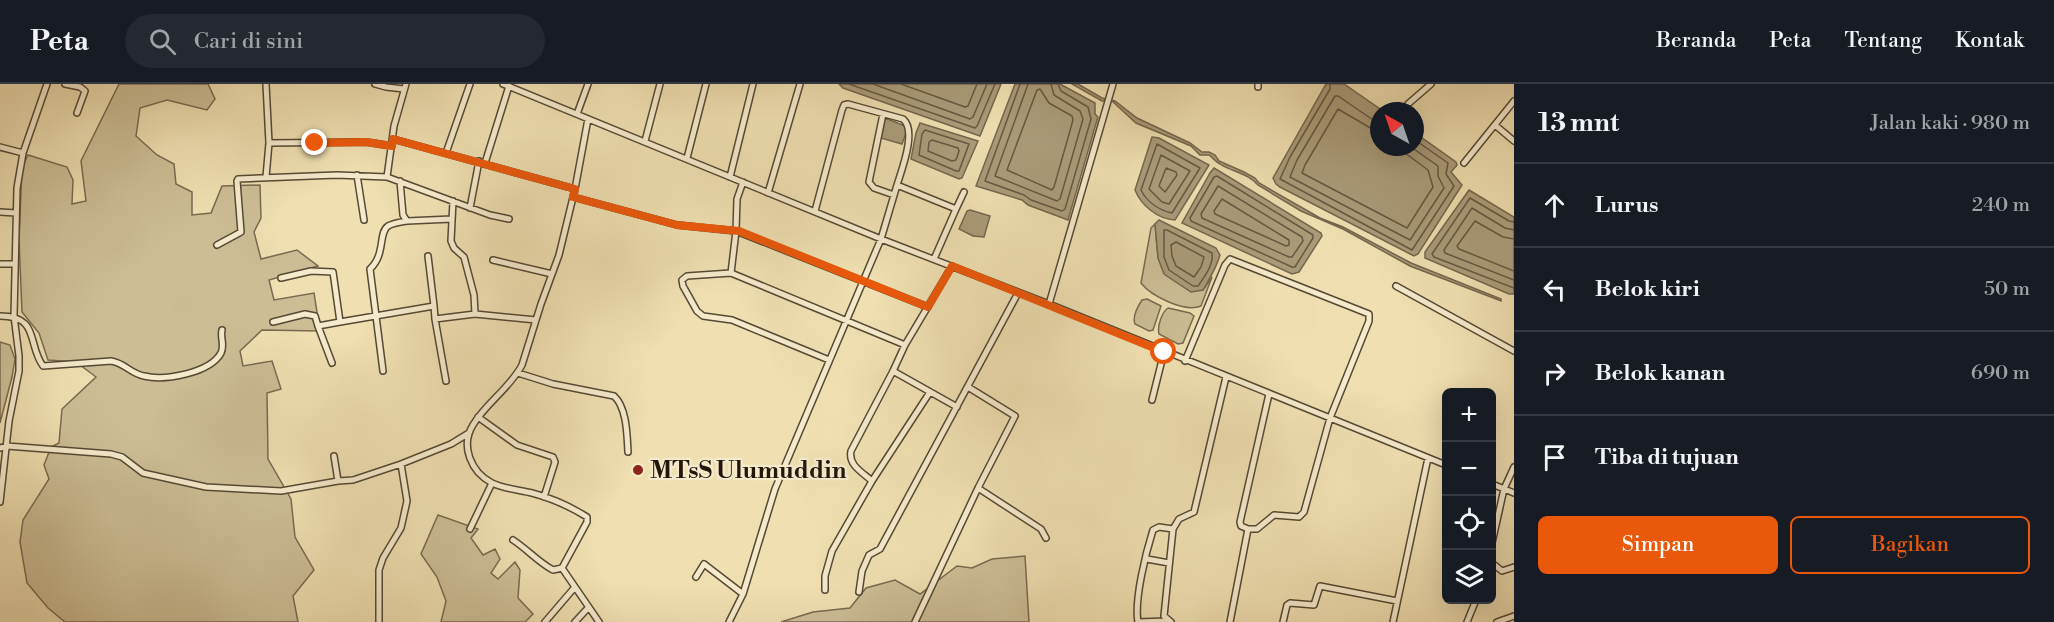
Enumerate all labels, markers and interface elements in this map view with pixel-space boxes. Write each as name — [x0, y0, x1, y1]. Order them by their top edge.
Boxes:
search box — [125, 14, 545, 68]
text: Peta — [30, 24, 89, 59]
icon: search — [146, 25, 179, 58]
text: Cari di sini — [194, 28, 303, 55]
text: Beranda — [1656, 28, 1736, 54]
text: Peta — [1769, 28, 1811, 54]
text: Tentang — [1844, 28, 1922, 54]
text: Kontak — [1955, 28, 2024, 54]
north arrow — [1370, 102, 1424, 156]
text: 13 mnt — [1538, 107, 1619, 139]
text: Jalan kaki · 980 m — [1870, 111, 2030, 136]
route end — [301, 129, 327, 155]
icon: ahead — [1538, 189, 1571, 222]
text: Lurus — [1595, 192, 1658, 219]
text: 240 m — [1972, 193, 2030, 218]
icon: left — [1538, 273, 1571, 306]
text: Belok kiri — [1595, 276, 1700, 303]
text: 50 m — [1984, 277, 2030, 302]
route start — [1150, 338, 1176, 364]
icon: right — [1538, 357, 1571, 390]
text: Belok kanan — [1595, 360, 1725, 387]
text: 690 m — [1971, 361, 2030, 386]
map controls — [1442, 388, 1496, 604]
button: + — [1442, 388, 1496, 442]
icon: arrive — [1538, 441, 1571, 474]
button: − — [1442, 442, 1496, 496]
text: Tiba di tujuan — [1595, 444, 1739, 471]
place label: MTsS Ulumuddin — [650, 456, 847, 486]
marker: MTsS Ulumuddin — [631, 463, 645, 477]
button: locate — [1442, 496, 1496, 550]
button: Simpan — [1538, 516, 1778, 574]
button: Bagikan — [1790, 516, 2030, 574]
button: layers — [1442, 550, 1496, 604]

